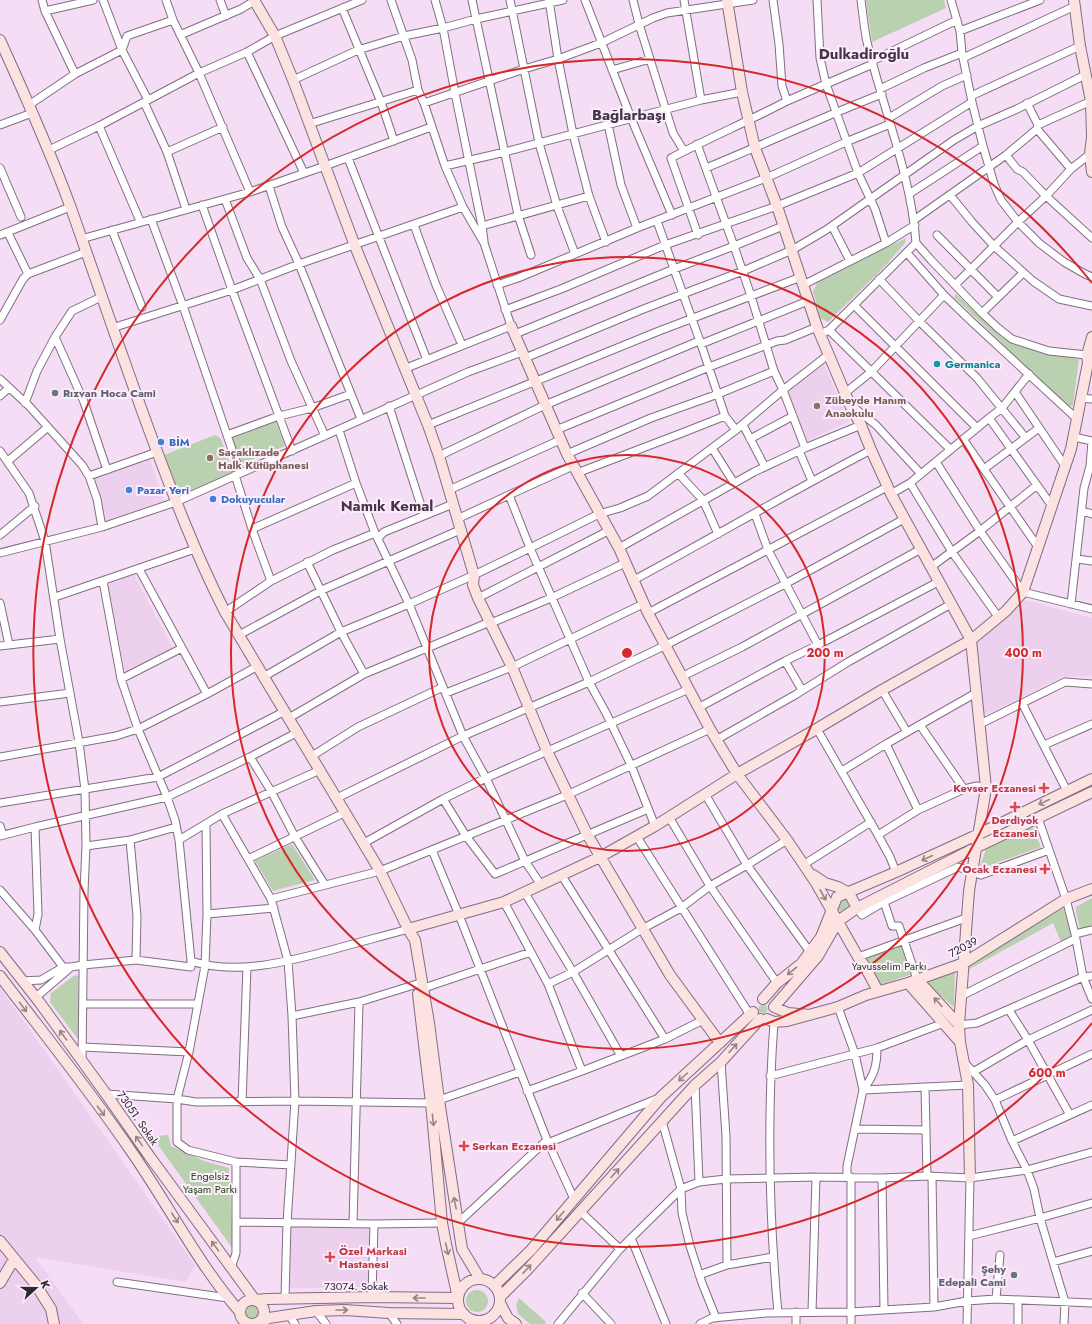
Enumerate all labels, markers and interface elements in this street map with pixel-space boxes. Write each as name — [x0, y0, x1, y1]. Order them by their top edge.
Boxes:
district label: Dulkadiroğlu — [819, 43, 909, 65]
district label: Bağlarbaşı — [592, 104, 666, 126]
place label: Germanica — [945, 356, 1001, 372]
marker: Germanica — [932, 359, 942, 369]
place label: Rızvan Hoca Cami — [63, 385, 156, 401]
marker: Rızvan Hoca Cami — [50, 388, 60, 398]
place label: Zübeyde Hanım Anaokulu — [824, 392, 906, 421]
marker: Zübeyde Hanım Anaokulu — [812, 401, 822, 411]
place label: BİM — [169, 434, 190, 450]
marker: BİM — [156, 437, 166, 447]
place label: Saçaklızade Halk Kütüphanesi — [218, 444, 309, 473]
marker: Saçaklızade Halk Kütüphanesi — [205, 453, 215, 463]
place label: Pazar Yeri — [137, 482, 189, 498]
marker: Pazar Yeri — [124, 485, 134, 495]
place label: Dokuyucular — [221, 491, 286, 507]
marker: Dokuyucular — [208, 494, 218, 504]
district label: Namık Kemal — [341, 495, 433, 517]
text: 200 m — [806, 644, 844, 662]
text: 400 m — [1004, 644, 1042, 662]
centre of rings — [620, 646, 634, 660]
place label: Kevser Eczanesi — [953, 780, 1036, 796]
marker: Kevser Eczanesi — [1039, 783, 1049, 793]
one-way arrow — [1038, 799, 1050, 806]
marker: Derdiyok Eczanesi — [1010, 802, 1020, 812]
place label: Derdiyok Eczanesi — [991, 812, 1039, 841]
one-way arrow — [921, 855, 933, 862]
place label: Ocak Eczanesi — [963, 861, 1037, 877]
marker: Ocak Eczanesi — [1040, 864, 1050, 874]
one-way arrow — [819, 889, 827, 901]
street label: 72039 — [946, 933, 980, 961]
park label: Yavusselim Parkı — [851, 958, 927, 974]
one-way arrow — [786, 966, 797, 975]
one-way arrow — [934, 997, 943, 1007]
one-way arrow — [19, 1001, 28, 1012]
one-way arrow — [59, 1030, 67, 1041]
one-way arrow — [729, 1043, 738, 1054]
text: 600 m — [1028, 1064, 1066, 1082]
one-way arrow — [678, 1072, 688, 1082]
street label: 73051. Sokak — [113, 1088, 163, 1149]
one-way arrow — [97, 1105, 106, 1116]
one-way arrow — [429, 1113, 436, 1126]
one-way arrow — [135, 1135, 143, 1146]
place label: Serkan Eczanesi — [472, 1138, 556, 1154]
marker: Serkan Eczanesi — [459, 1141, 469, 1151]
park label: Engelsiz Yaşam Parkı — [183, 1168, 237, 1197]
one-way arrow — [610, 1168, 620, 1178]
one-way arrow — [451, 1197, 459, 1210]
one-way arrow — [555, 1210, 564, 1221]
one-way arrow — [170, 1213, 179, 1224]
one-way arrow — [211, 1241, 219, 1252]
one-way arrow — [443, 1242, 451, 1255]
place label: Özel Markasi Hastanesi — [339, 1243, 407, 1272]
marker: Özel Markasi Hastanesi — [324, 1251, 336, 1263]
place label: Şehy Edepali Cami — [939, 1261, 1006, 1290]
one-way arrow — [523, 1264, 532, 1274]
north arrow — [16, 1268, 56, 1308]
marker: Şehy Edepali Cami — [1009, 1270, 1019, 1280]
text: K — [36, 1278, 54, 1291]
street label: 73074. Sokak — [324, 1278, 388, 1294]
one-way arrow — [413, 1294, 426, 1302]
one-way arrow — [335, 1306, 348, 1314]

